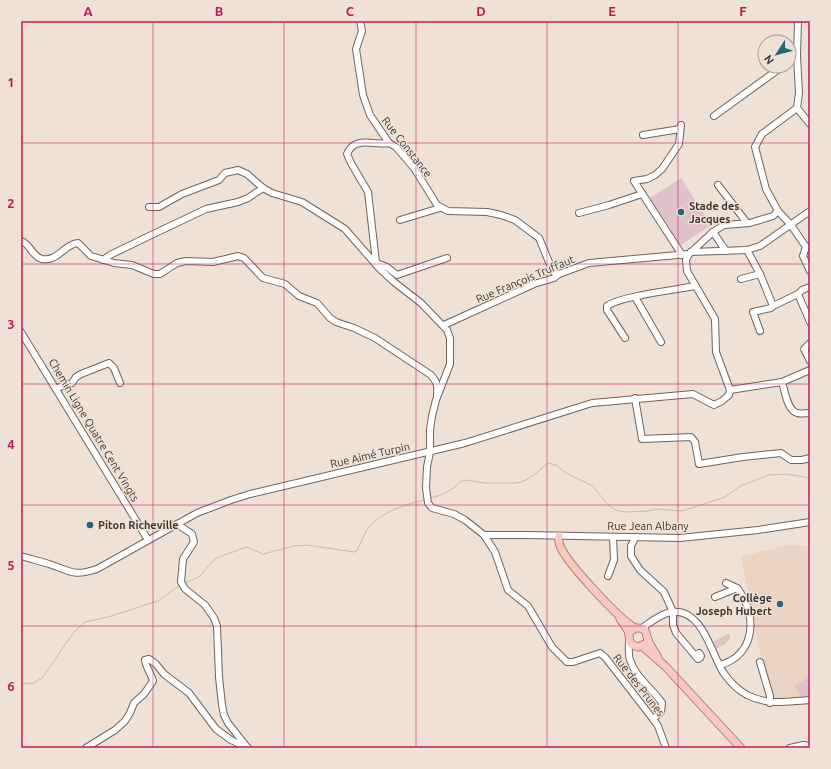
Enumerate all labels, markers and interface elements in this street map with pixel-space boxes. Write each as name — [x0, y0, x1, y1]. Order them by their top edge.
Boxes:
text: A — [83, 4, 93, 18]
text: B — [215, 4, 224, 18]
text: C — [346, 4, 355, 18]
text: D — [476, 4, 486, 18]
text: E — [608, 4, 616, 18]
text: F — [739, 4, 747, 18]
north arrow — [757, 34, 797, 74]
text: N — [762, 53, 776, 67]
text: 1 — [7, 75, 15, 89]
street label: Rue Constance — [380, 114, 434, 180]
text: 2 — [7, 196, 15, 210]
place label: Stade des Jacques — [689, 200, 739, 225]
marker: Stade des Jacques — [676, 207, 686, 217]
street label: Rue François Truffaut — [474, 253, 577, 305]
text: 3 — [7, 317, 15, 331]
street label: Chemin Ligne Quatre Cent Vingts — [46, 356, 142, 504]
text: 4 — [7, 437, 15, 451]
street label: Rue Aimé Turpin — [329, 440, 411, 470]
place label: Piton Richeville — [98, 519, 179, 531]
marker: Piton Richeville — [85, 520, 95, 530]
street label: Rue Jean Albany — [607, 520, 689, 532]
text: 5 — [7, 558, 15, 572]
place label: Collège Joseph Hubert — [696, 592, 772, 617]
marker: Collège Joseph Hubert — [775, 599, 785, 609]
street label: Rue des Prunes — [611, 651, 667, 719]
text: 6 — [7, 679, 15, 693]

